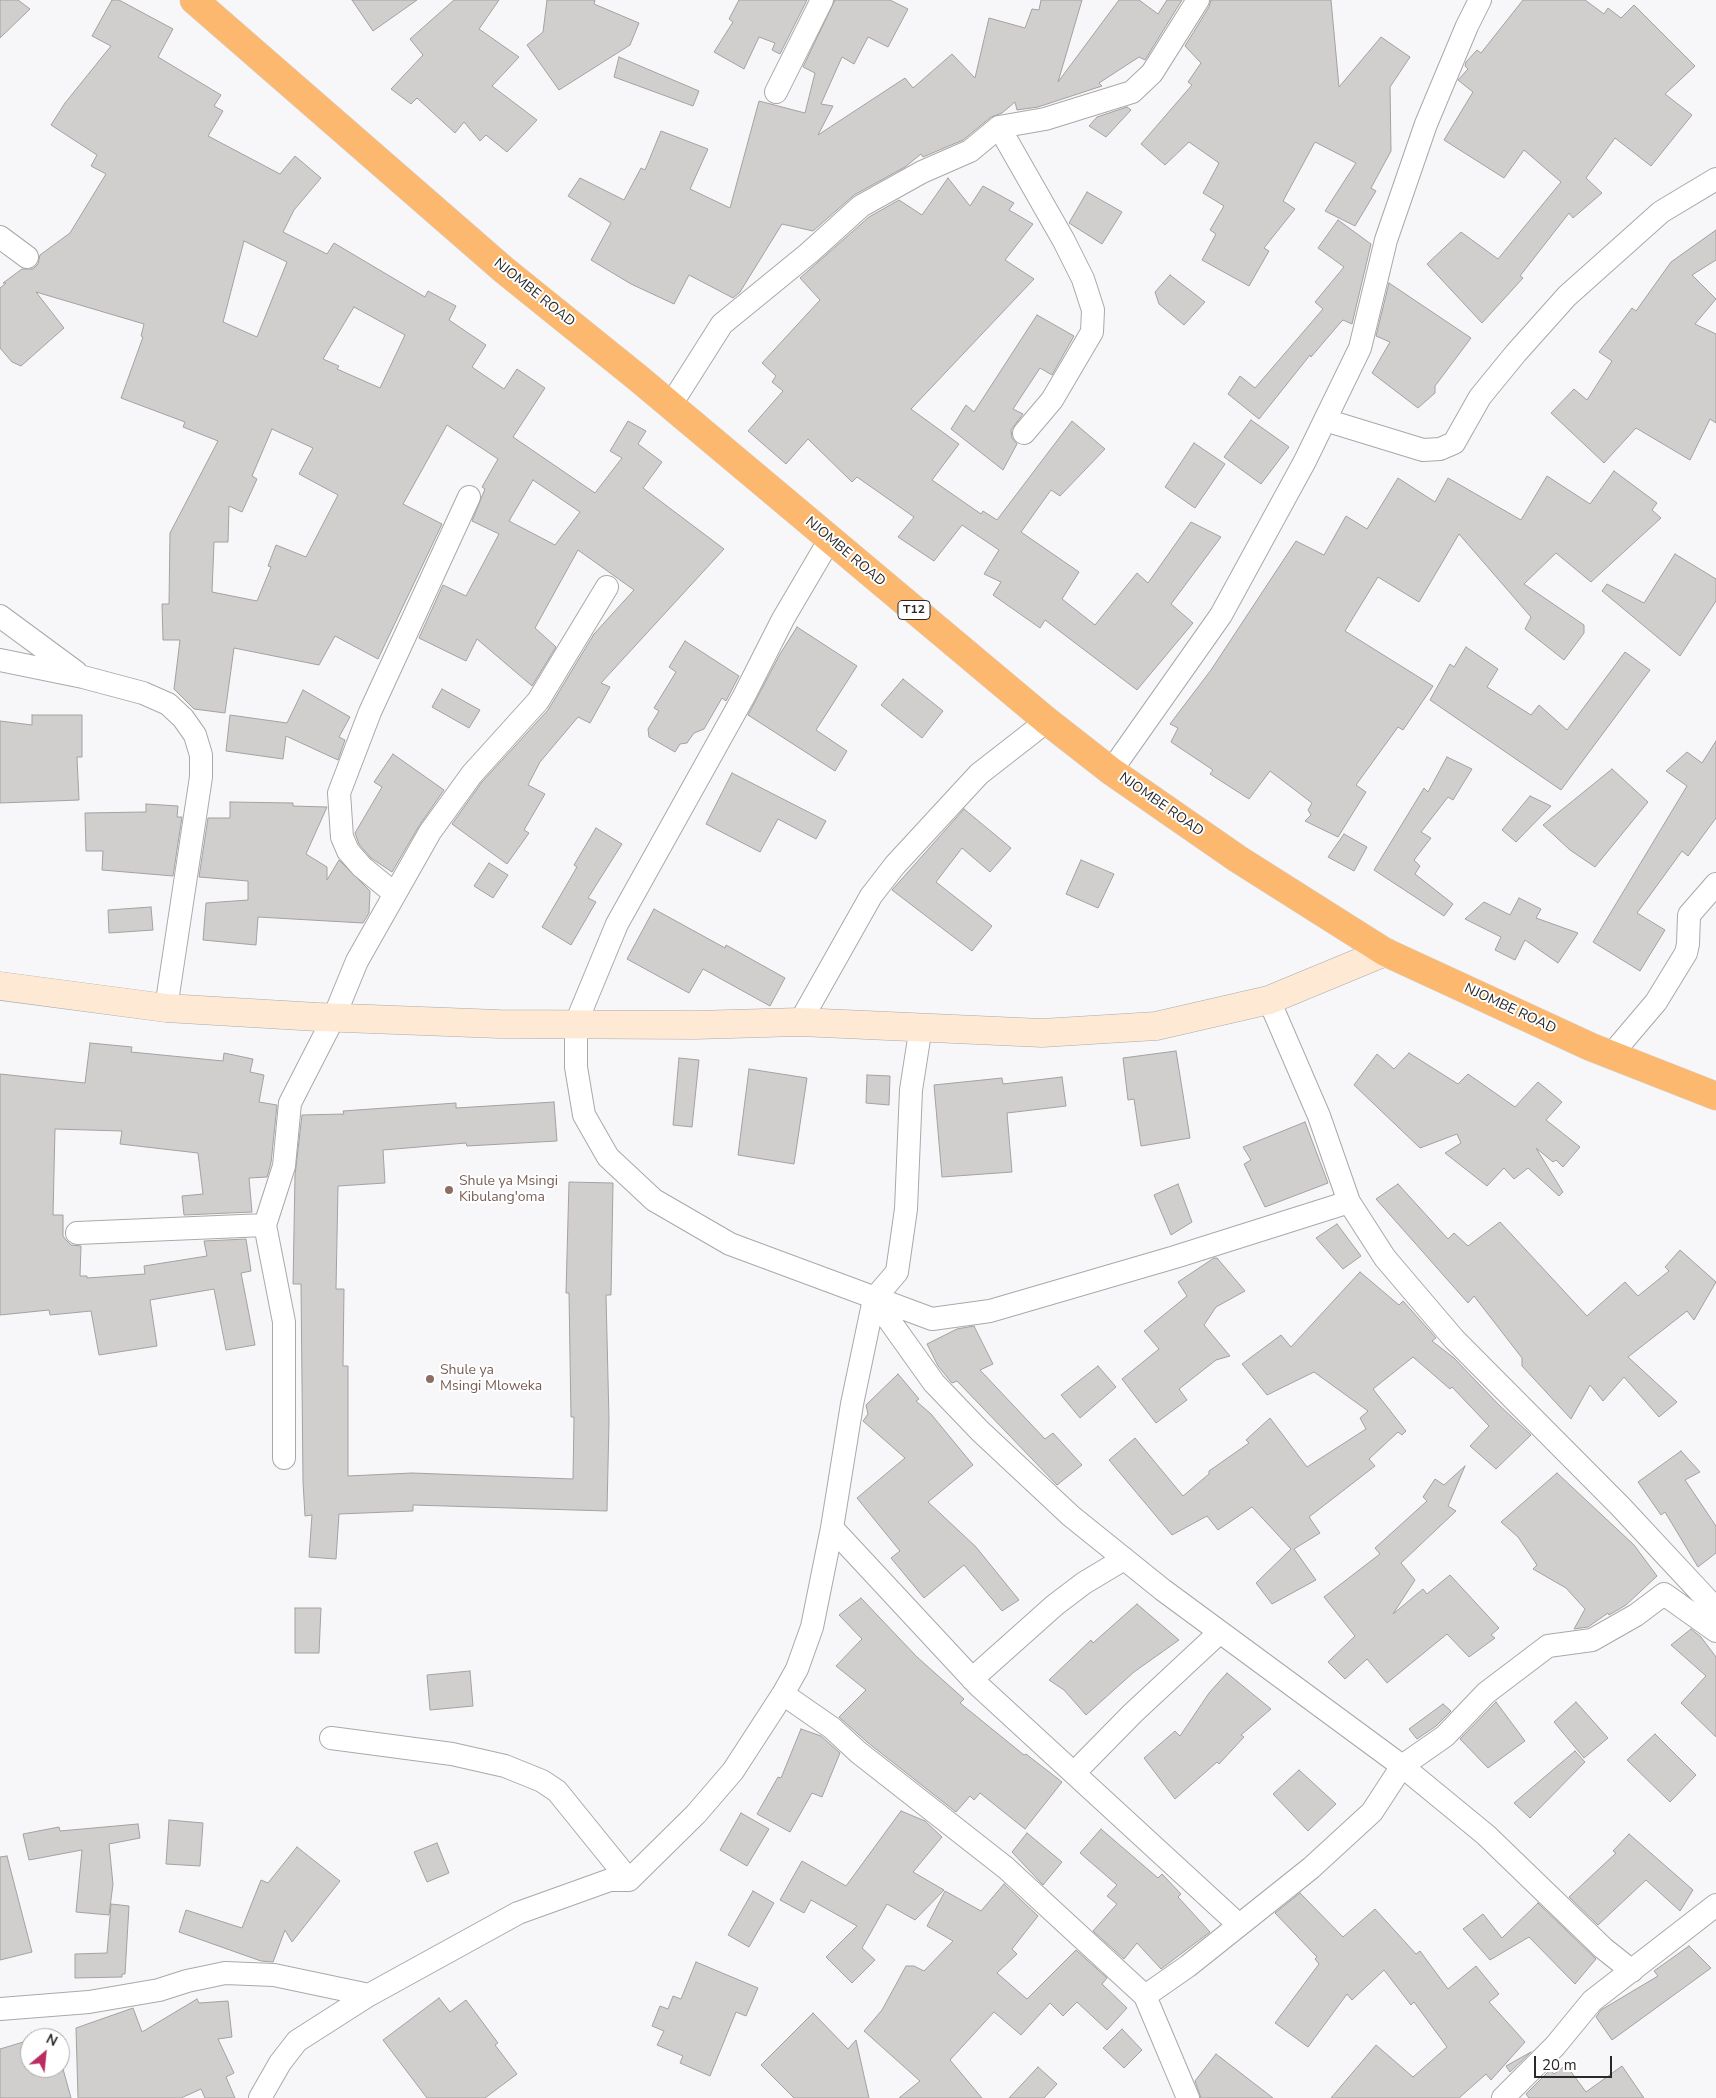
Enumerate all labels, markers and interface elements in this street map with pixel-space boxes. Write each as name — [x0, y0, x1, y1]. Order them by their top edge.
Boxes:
street label: NJOMBE ROAD — [490, 255, 578, 331]
street label: NJOMBE ROAD — [802, 514, 888, 590]
road number: T12 — [898, 600, 930, 620]
street label: NJOMBE ROAD — [1116, 770, 1206, 840]
street label: NJOMBE ROAD — [1461, 980, 1559, 1038]
place label: Shule ya Msingi Kibulang'oma — [459, 1174, 558, 1206]
marker: Shule ya Msingi Kibulang'oma — [443, 1184, 455, 1196]
place label: Shule ya Msingi Mloweka — [440, 1363, 542, 1395]
marker: Shule ya Msingi Mloweka — [424, 1373, 436, 1385]
north arrow — [20, 2028, 70, 2078]
text: N — [43, 2029, 61, 2051]
scale bar — [1536, 2046, 1614, 2078]
text: 20 m — [1542, 2055, 1577, 2075]

